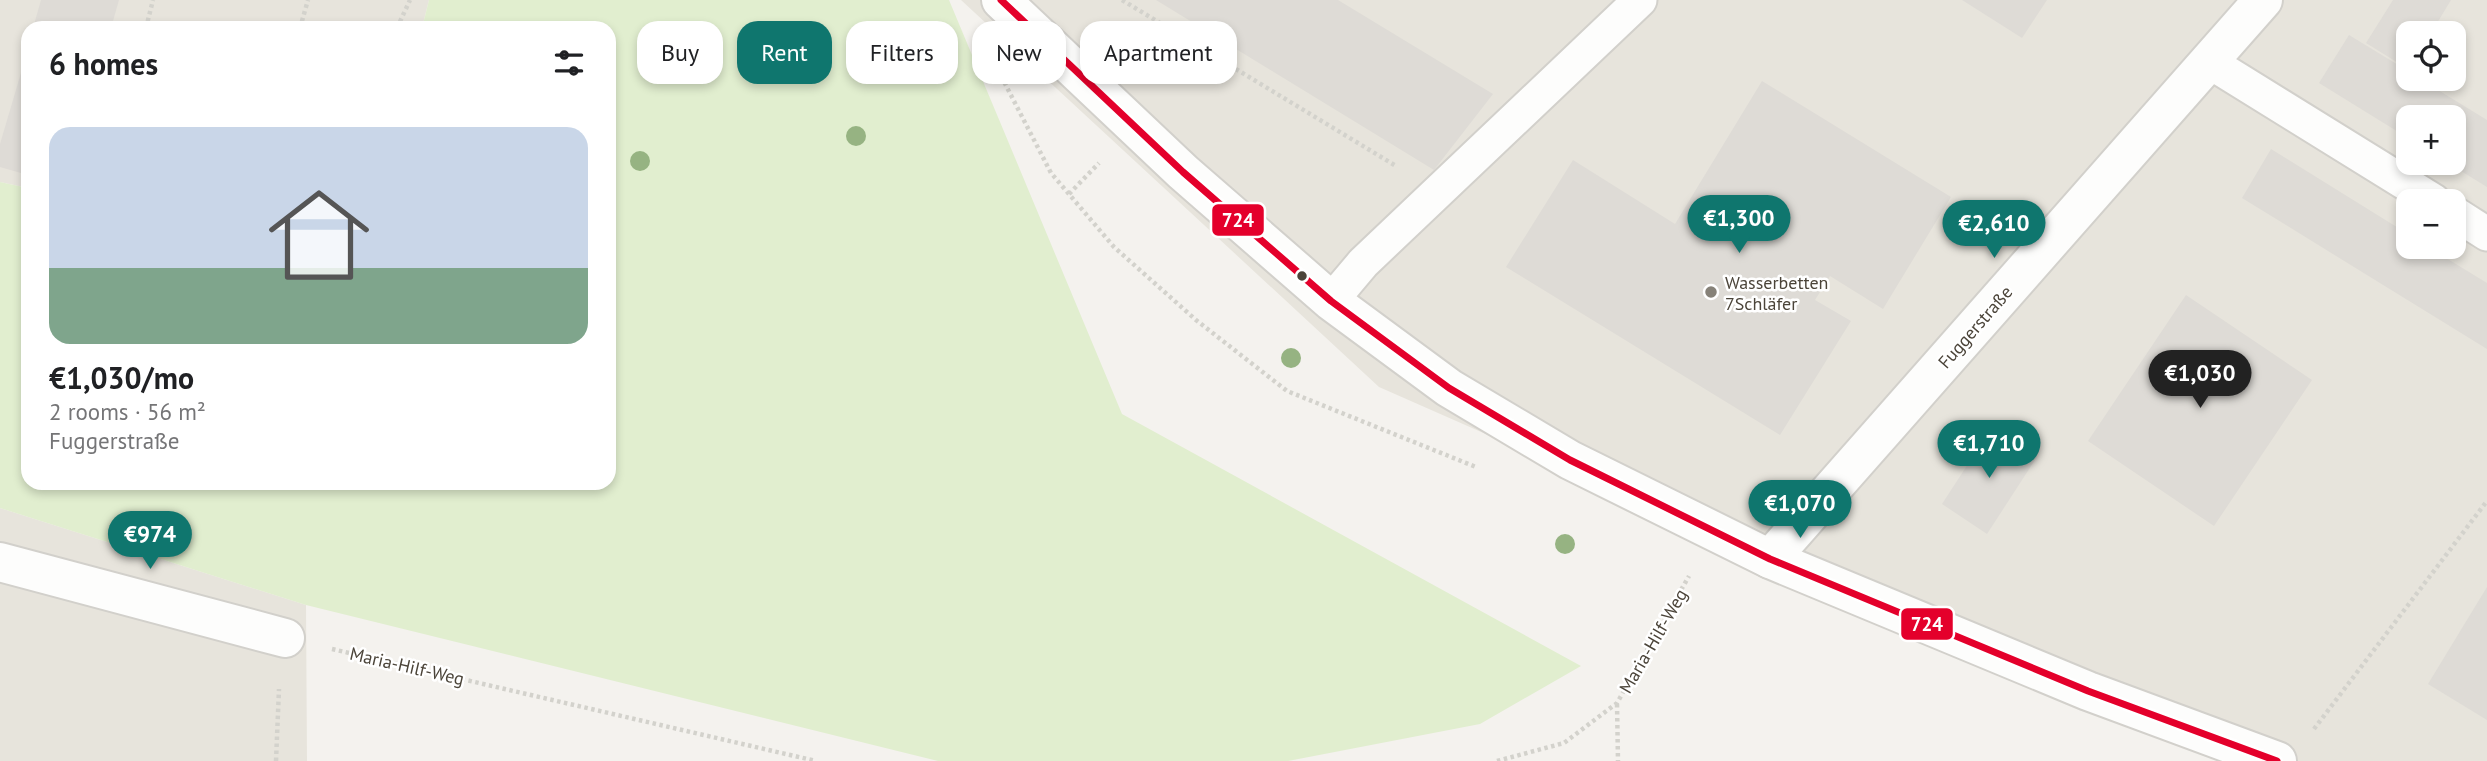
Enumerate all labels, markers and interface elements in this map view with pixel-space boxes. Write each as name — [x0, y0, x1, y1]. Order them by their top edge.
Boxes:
chip: Buy — [637, 21, 723, 84]
chip: Rent — [737, 21, 832, 84]
chip: Filters — [846, 21, 958, 84]
chip: New — [972, 21, 1066, 84]
chip: Apartment — [1080, 21, 1237, 84]
map controls — [2396, 21, 2466, 259]
button: locate — [2396, 21, 2466, 91]
text: 6 homes — [49, 44, 158, 83]
icon: filters — [550, 44, 588, 82]
button: + — [2396, 105, 2466, 175]
icon: home — [256, 172, 382, 298]
button: − — [2396, 189, 2466, 259]
pin: €1,300 — [1682, 196, 1796, 255]
pin: €2,610 — [1937, 201, 2051, 260]
line badge: 724 — [1211, 203, 1265, 237]
text: €1,300 — [1703, 203, 1775, 232]
text: 724 — [1222, 208, 1254, 232]
text: €2,610 — [1958, 208, 2030, 237]
unlabelled marker — [1295, 269, 1309, 283]
place label: Wasserbetten 7Schläfer — [1725, 271, 1828, 315]
street label: Fuggerstraße — [1933, 281, 2017, 373]
marker: Wasserbetten 7Schläfer — [1703, 284, 1719, 300]
pin: €1,030 — [2143, 350, 2257, 410]
text: €1,030/mo — [49, 358, 194, 397]
text: €1,030 — [2164, 358, 2236, 387]
text: 2 rooms · 56 m² — [49, 397, 206, 426]
pin: €1,710 — [1932, 420, 2046, 480]
text: Fuggerstraße — [49, 426, 180, 455]
text: €1,710 — [1953, 428, 2025, 457]
pin: €1,070 — [1743, 480, 1857, 540]
text: €1,070 — [1764, 488, 1836, 517]
pin: €974 — [109, 512, 191, 571]
text: €974 — [124, 519, 176, 548]
street label: Maria-Hilf-Weg — [1614, 585, 1692, 697]
line badge: 724 — [1900, 607, 1954, 641]
text: 724 — [1911, 612, 1943, 636]
street label: Maria-Hilf-Weg — [348, 642, 466, 690]

